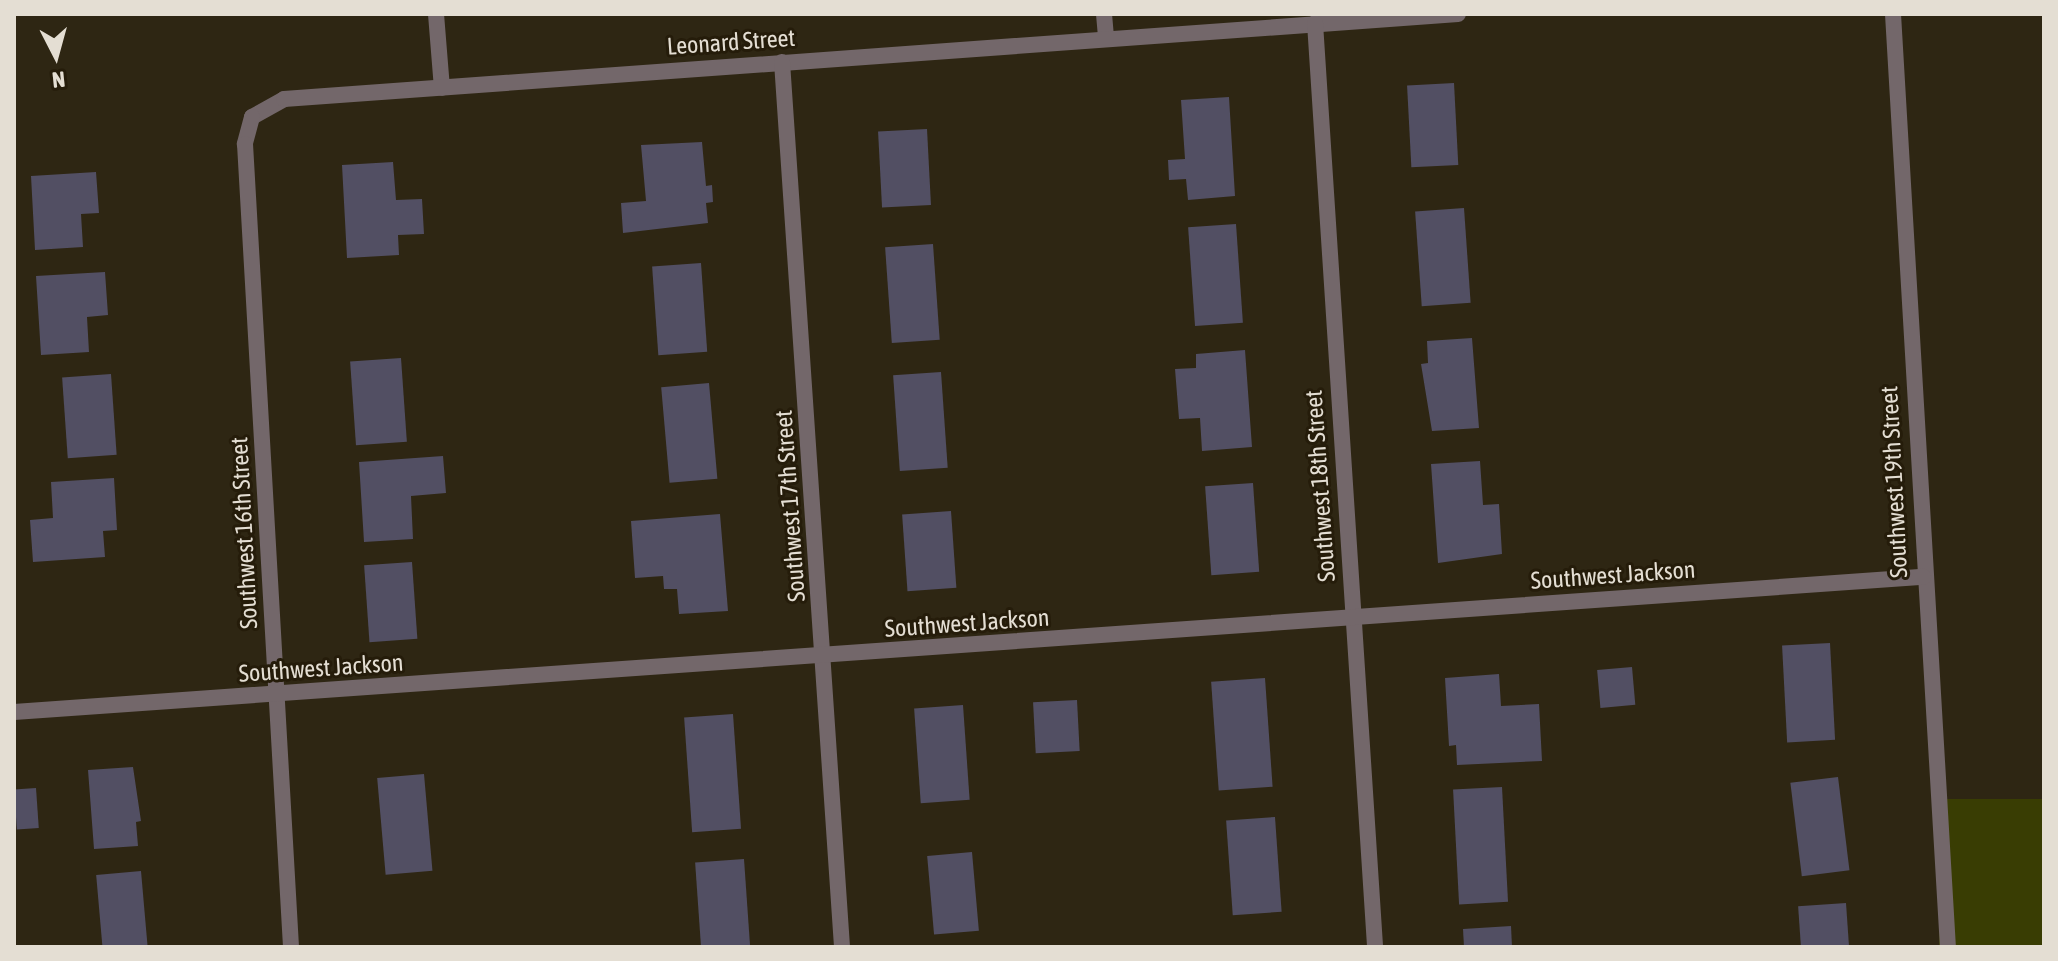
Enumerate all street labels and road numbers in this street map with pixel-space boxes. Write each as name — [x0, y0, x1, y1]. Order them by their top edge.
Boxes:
street label: Leonard Street — [666, 23, 796, 61]
street label: Southwest 19th Street — [1875, 385, 1913, 579]
street label: Southwest 18th Street — [1299, 389, 1341, 583]
street label: Southwest 17th Street — [769, 409, 811, 603]
street label: Southwest 16th Street — [225, 436, 263, 630]
street label: Southwest Jackson — [1530, 555, 1696, 595]
street label: Southwest Jackson — [884, 603, 1050, 643]
street label: Southwest Jackson — [238, 648, 404, 688]

